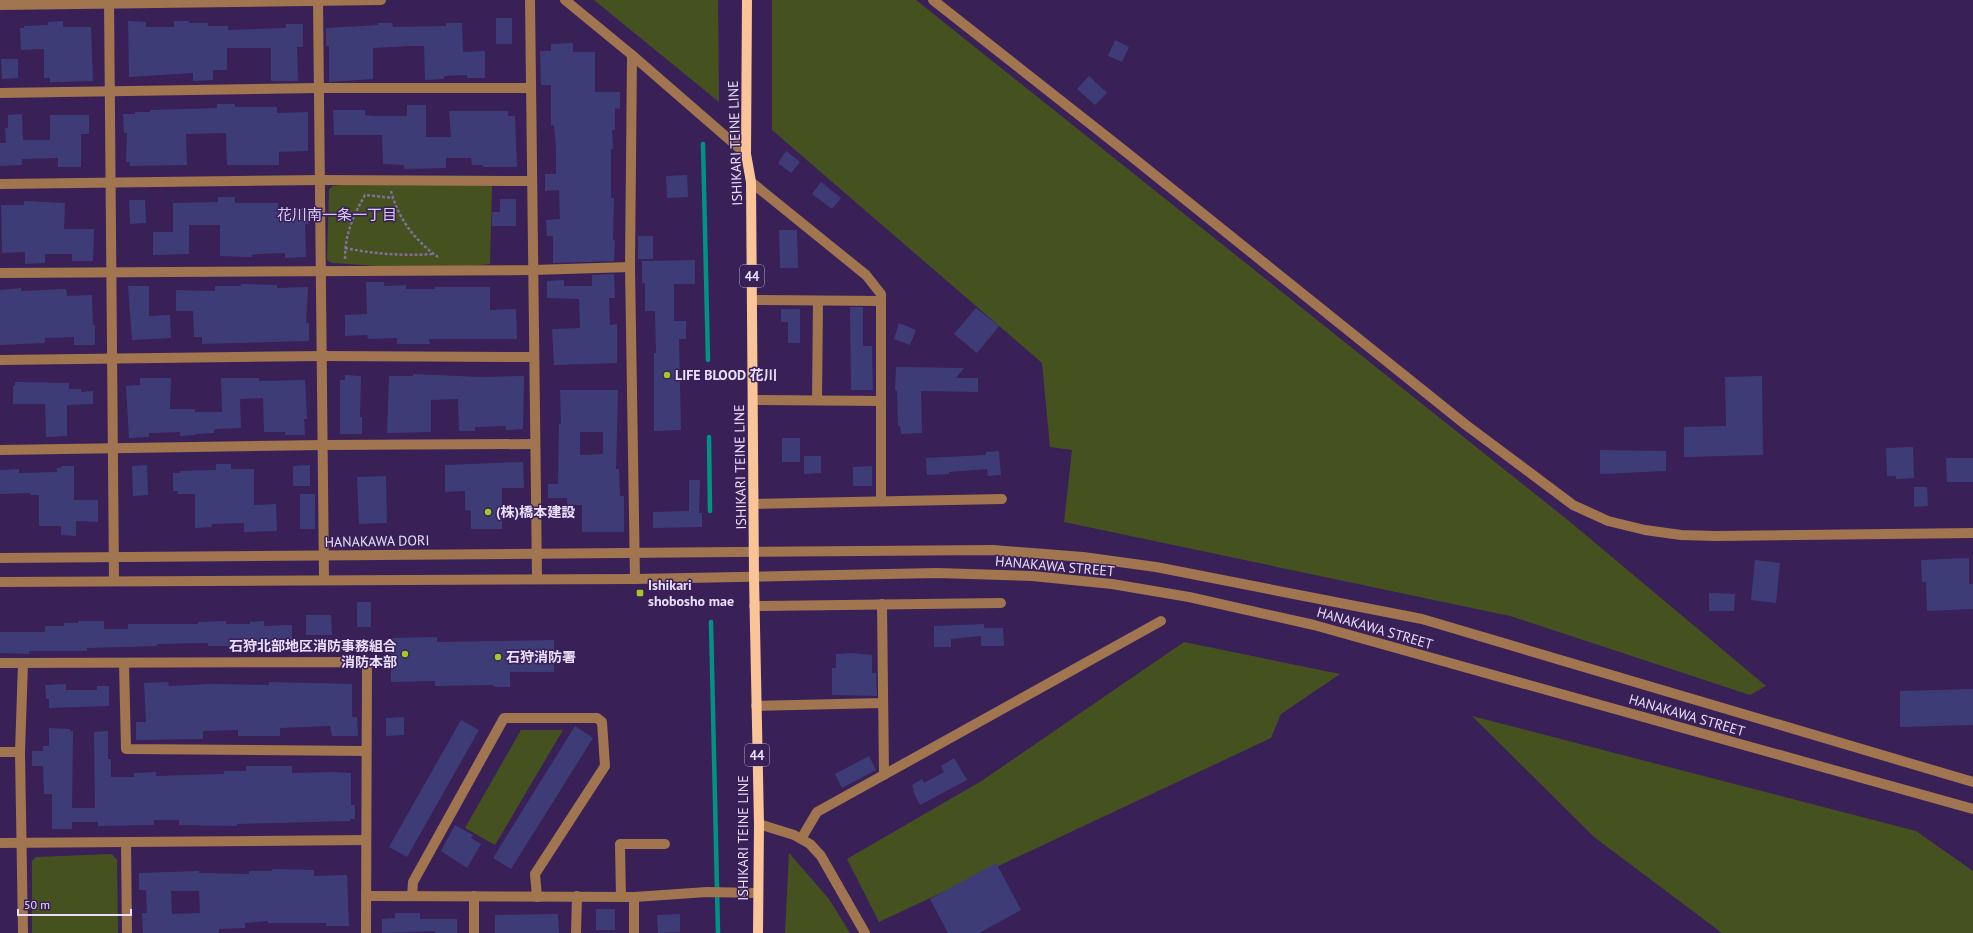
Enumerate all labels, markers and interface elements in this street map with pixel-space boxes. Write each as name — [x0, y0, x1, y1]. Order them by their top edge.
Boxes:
street label: ISHIKARI TEINE LINE — [724, 80, 746, 206]
district label: 花川南一条一丁目 — [277, 205, 397, 224]
road number: 44 — [740, 265, 764, 287]
place label: LIFE BLOOD 花川 — [675, 366, 778, 384]
marker: LIFE BLOOD 花川 — [662, 370, 672, 380]
street label: ISHIKARI TEINE LINE — [730, 404, 750, 530]
place label: (株)橋本建設 — [496, 503, 575, 521]
marker: (株)橋本建設 — [483, 507, 493, 517]
street label: HANAKAWA DORI — [324, 531, 430, 551]
street label: HANAKAWA STREET — [994, 552, 1116, 580]
place label: Ishikari shobosho mae — [648, 576, 734, 610]
marker: Ishikari shobosho mae — [635, 588, 645, 598]
street label: HANAKAWA STREET — [1315, 603, 1435, 653]
place label: 石狩北部地区消防事務組合 消防本部 — [229, 637, 397, 671]
place label: 石狩消防署 — [506, 648, 576, 666]
marker: 石狩北部地区消防事務組合 消防本部 — [400, 649, 410, 659]
marker: 石狩消防署 — [493, 652, 503, 662]
street label: HANAKAWA STREET — [1627, 690, 1747, 740]
road number: 44 — [745, 744, 769, 766]
street label: ISHIKARI TEINE LINE — [734, 775, 752, 901]
scale bar — [18, 891, 131, 917]
text: 50 m — [24, 897, 50, 912]

